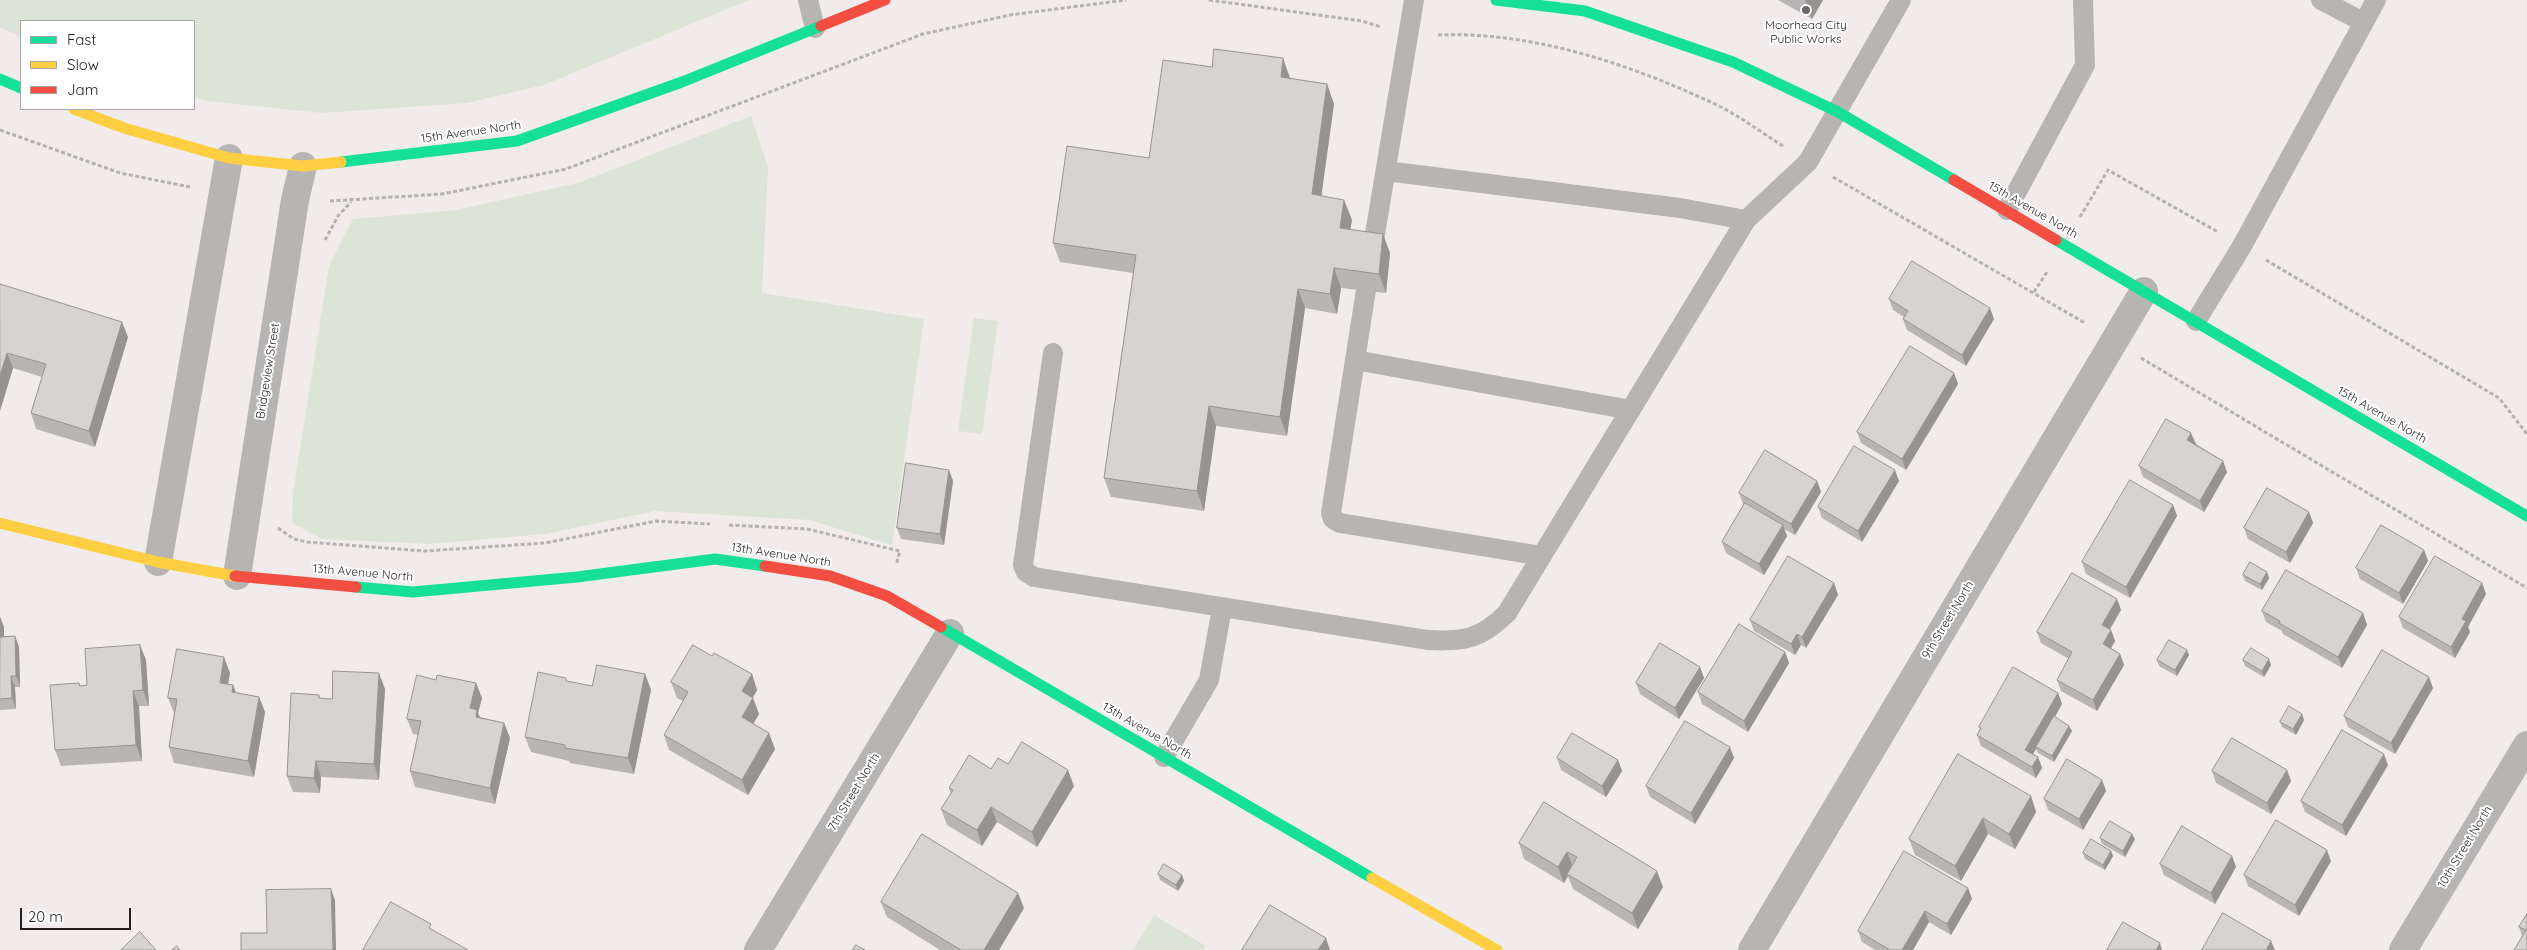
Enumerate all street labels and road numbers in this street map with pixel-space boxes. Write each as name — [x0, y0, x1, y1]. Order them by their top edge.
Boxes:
street label: 15th Avenue North — [420, 118, 522, 146]
street label: 15th Avenue North — [1986, 179, 2080, 241]
street label: Bridgeview Street — [253, 322, 283, 420]
street label: 15th Avenue North — [2335, 384, 2429, 446]
street label: 13th Avenue North — [730, 540, 832, 570]
street label: 13th Avenue North — [312, 561, 414, 585]
street label: 9th Street North — [1919, 578, 1977, 662]
street label: 13th Avenue North — [1100, 700, 1194, 762]
street label: 7th Street North — [825, 751, 883, 833]
street label: 10th Street North — [2435, 803, 2495, 891]

